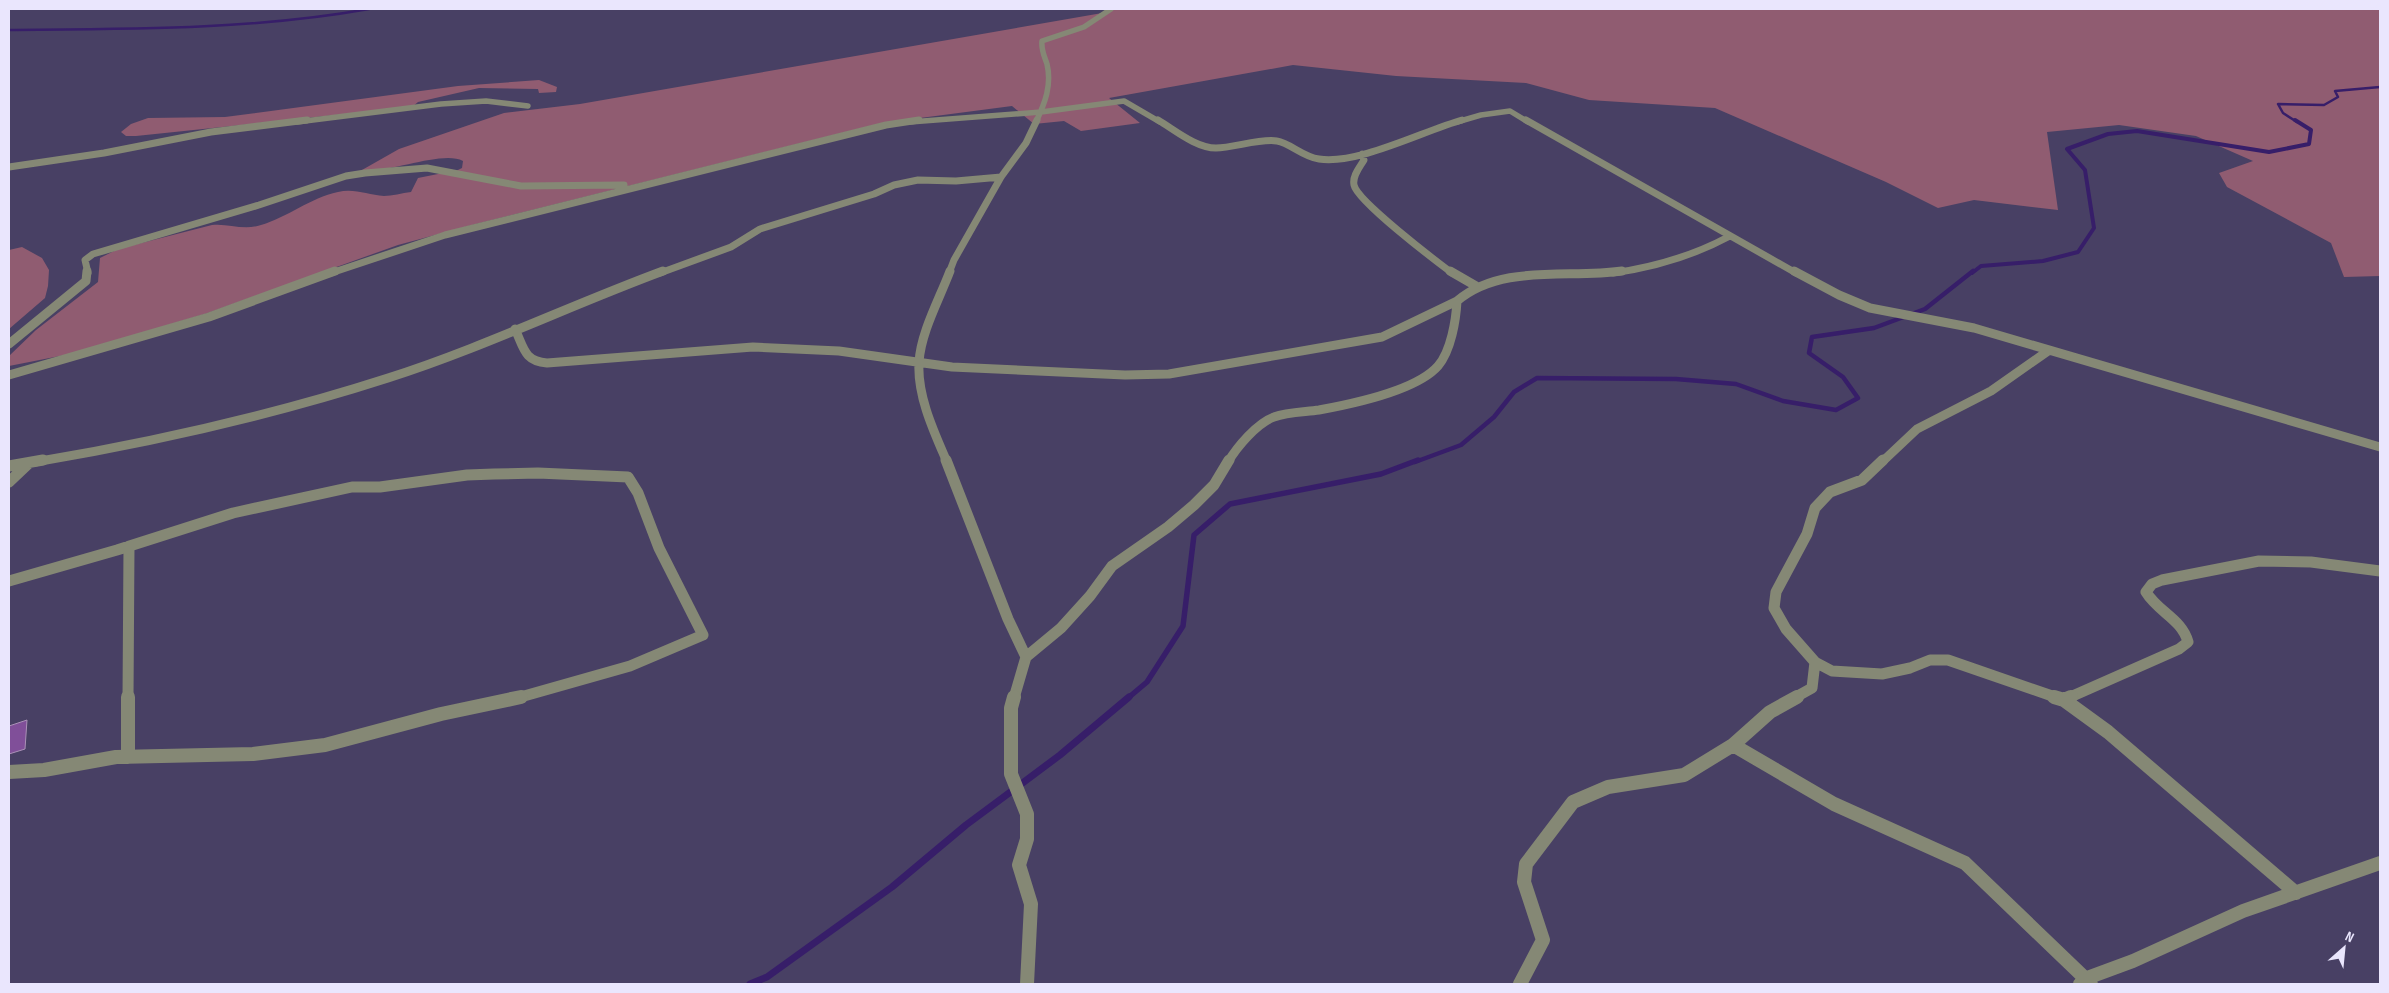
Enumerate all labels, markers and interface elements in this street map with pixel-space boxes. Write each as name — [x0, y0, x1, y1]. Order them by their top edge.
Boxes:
north arrow — [2319, 923, 2369, 973]
text: N — [2342, 928, 2357, 946]

